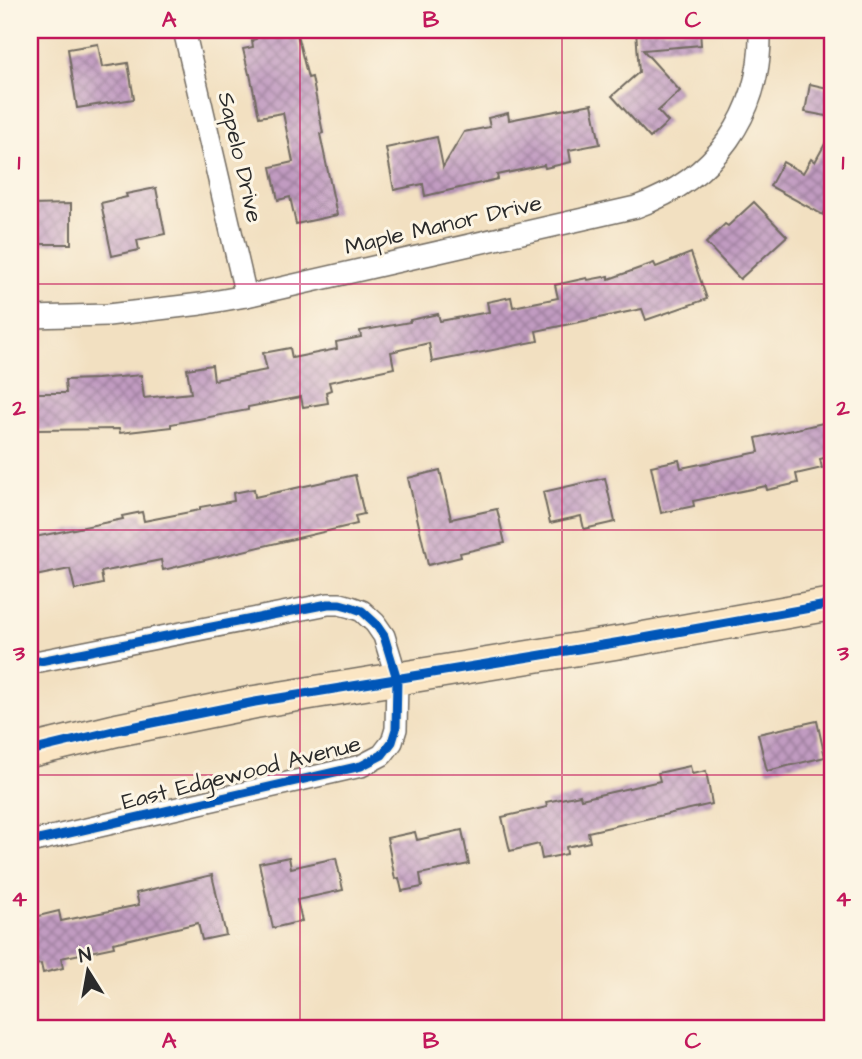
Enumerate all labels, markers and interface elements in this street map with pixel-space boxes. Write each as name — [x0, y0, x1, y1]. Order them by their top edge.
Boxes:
text: A — [162, 4, 177, 36]
text: B — [423, 4, 440, 36]
text: C — [685, 4, 702, 36]
street label: Sapelo Drive — [209, 89, 271, 226]
text: 1 — [18, 146, 21, 178]
text: 1 — [842, 146, 845, 178]
street label: Maple Manor Drive — [342, 187, 545, 263]
text: 2 — [11, 392, 26, 424]
text: 2 — [835, 392, 850, 424]
text: 3 — [12, 637, 25, 669]
text: 3 — [836, 637, 849, 669]
street label: East Edgewood Avenue — [118, 728, 364, 819]
text: 4 — [11, 883, 27, 915]
text: 4 — [835, 883, 851, 915]
north arrow — [52, 936, 122, 1006]
text: N — [77, 941, 94, 970]
text: A — [162, 1025, 177, 1057]
text: B — [423, 1025, 440, 1057]
text: C — [685, 1025, 702, 1057]

